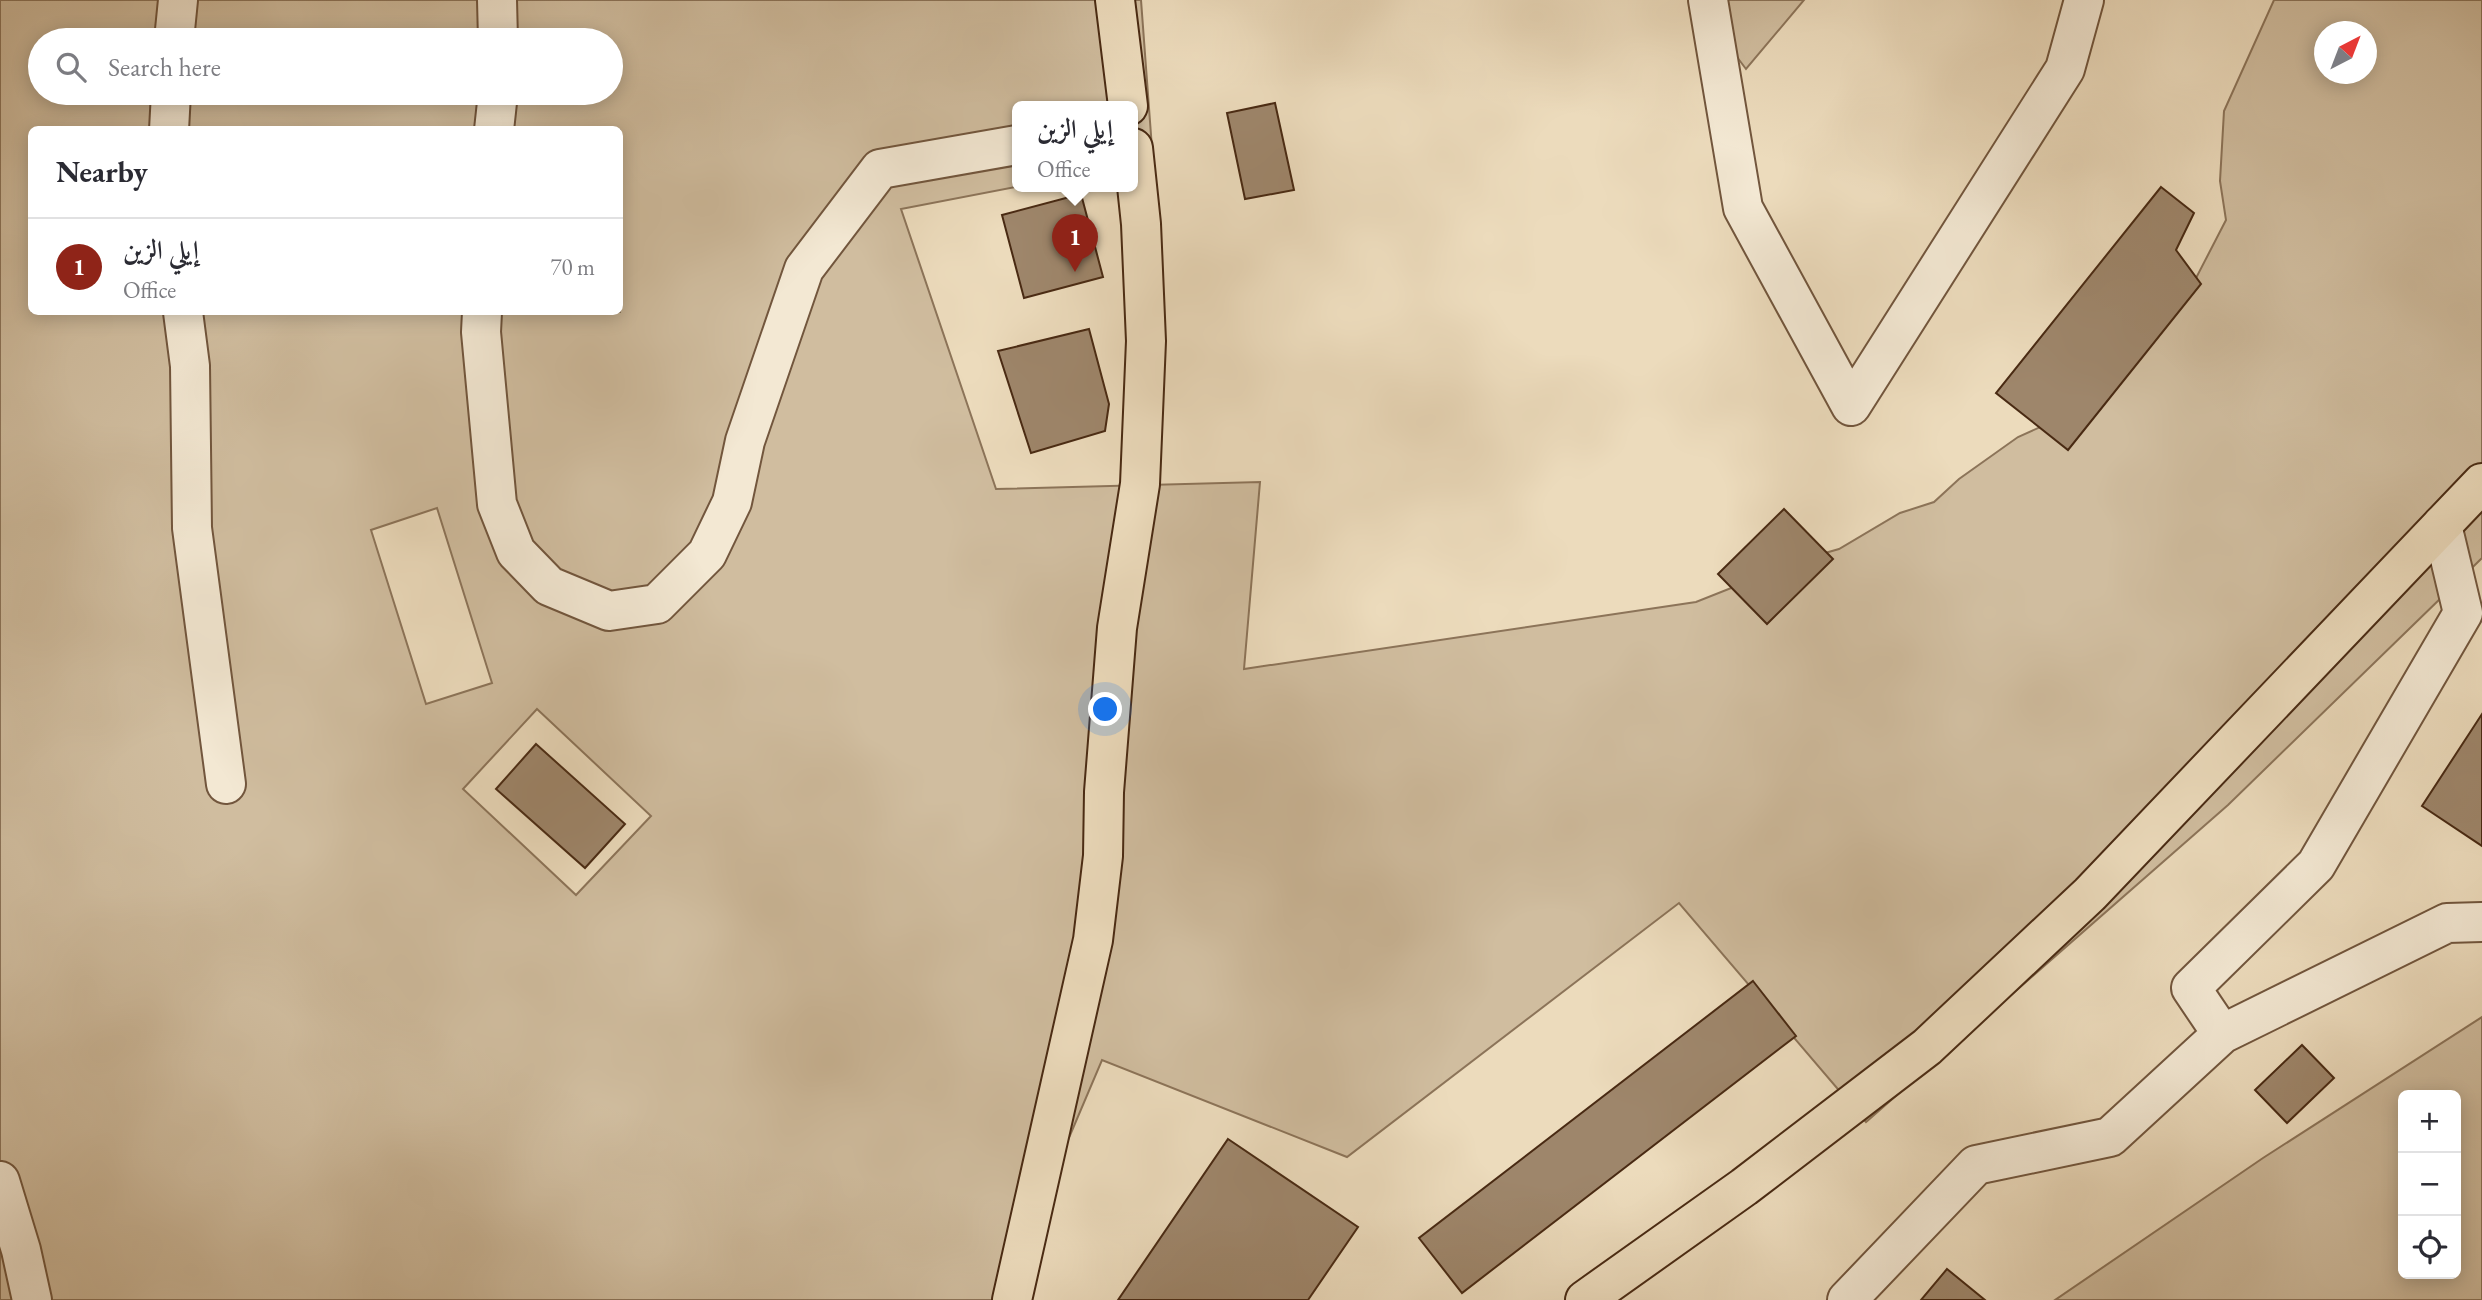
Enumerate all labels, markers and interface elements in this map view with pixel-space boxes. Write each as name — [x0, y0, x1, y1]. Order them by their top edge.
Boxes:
north arrow — [2314, 21, 2377, 84]
search box — [28, 28, 623, 105]
icon: search — [52, 48, 90, 86]
text: Search here — [108, 50, 221, 84]
popup — [1012, 101, 1138, 192]
text: إيلي الزين — [1037, 112, 1113, 146]
text: Nearby — [56, 152, 148, 191]
text: Office — [1037, 154, 1090, 184]
pin: 1 — [1052, 214, 1098, 272]
text: إيلي الزين — [123, 233, 199, 267]
text: 1 — [73, 252, 85, 282]
text: 70 m — [550, 252, 595, 282]
text: Office — [123, 275, 176, 305]
your location — [1088, 692, 1122, 726]
map controls — [2398, 1090, 2461, 1279]
button: + — [2398, 1090, 2461, 1153]
button: − — [2398, 1153, 2461, 1216]
button: locate — [2398, 1216, 2461, 1279]

